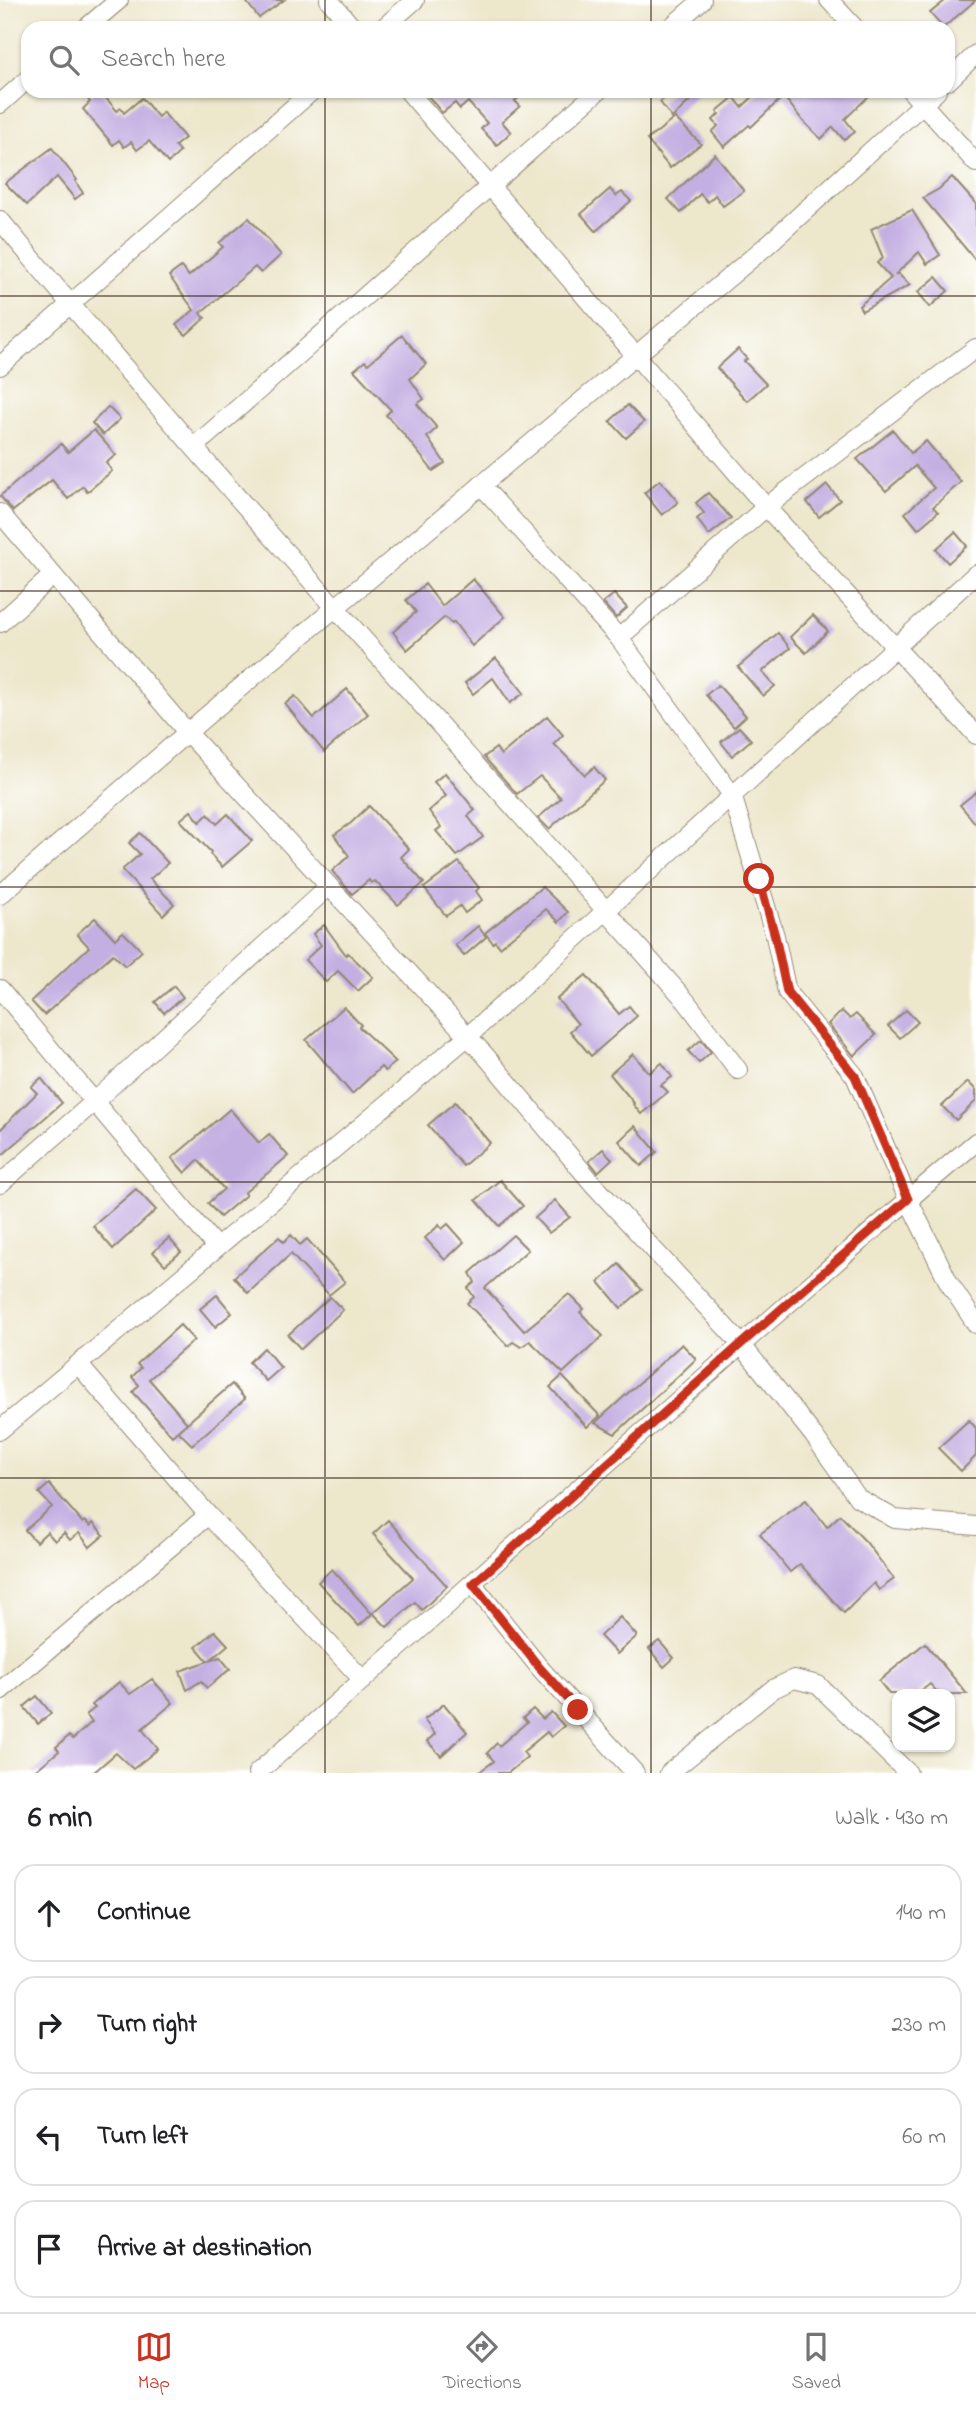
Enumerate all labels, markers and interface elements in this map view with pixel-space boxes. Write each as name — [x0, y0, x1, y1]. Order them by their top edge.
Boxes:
search box — [21, 21, 955, 98]
icon: search — [45, 41, 83, 79]
text: Search here — [101, 41, 226, 79]
route start — [743, 863, 774, 894]
map controls — [892, 1689, 955, 1752]
button: layers — [892, 1689, 955, 1752]
route end — [562, 1694, 593, 1725]
text: 6 min — [28, 1797, 92, 1841]
text: Walk · 430 m — [835, 1802, 948, 1835]
icon: ahead — [30, 1894, 68, 1932]
text: Continue — [97, 1894, 190, 1932]
text: 140 m — [896, 1897, 946, 1930]
icon: right — [30, 2006, 68, 2044]
text: Turn right — [97, 2006, 197, 2044]
text: 230 m — [892, 2009, 946, 2042]
icon: left — [30, 2118, 68, 2156]
text: Turn left — [97, 2118, 188, 2156]
text: 60 m — [902, 2121, 946, 2154]
icon: arrive — [30, 2230, 68, 2268]
text: Arrive at destination — [97, 2230, 312, 2268]
tab: Map — [135, 2328, 173, 2397]
tab: Directions — [443, 2328, 522, 2397]
tab: Saved — [792, 2328, 841, 2397]

